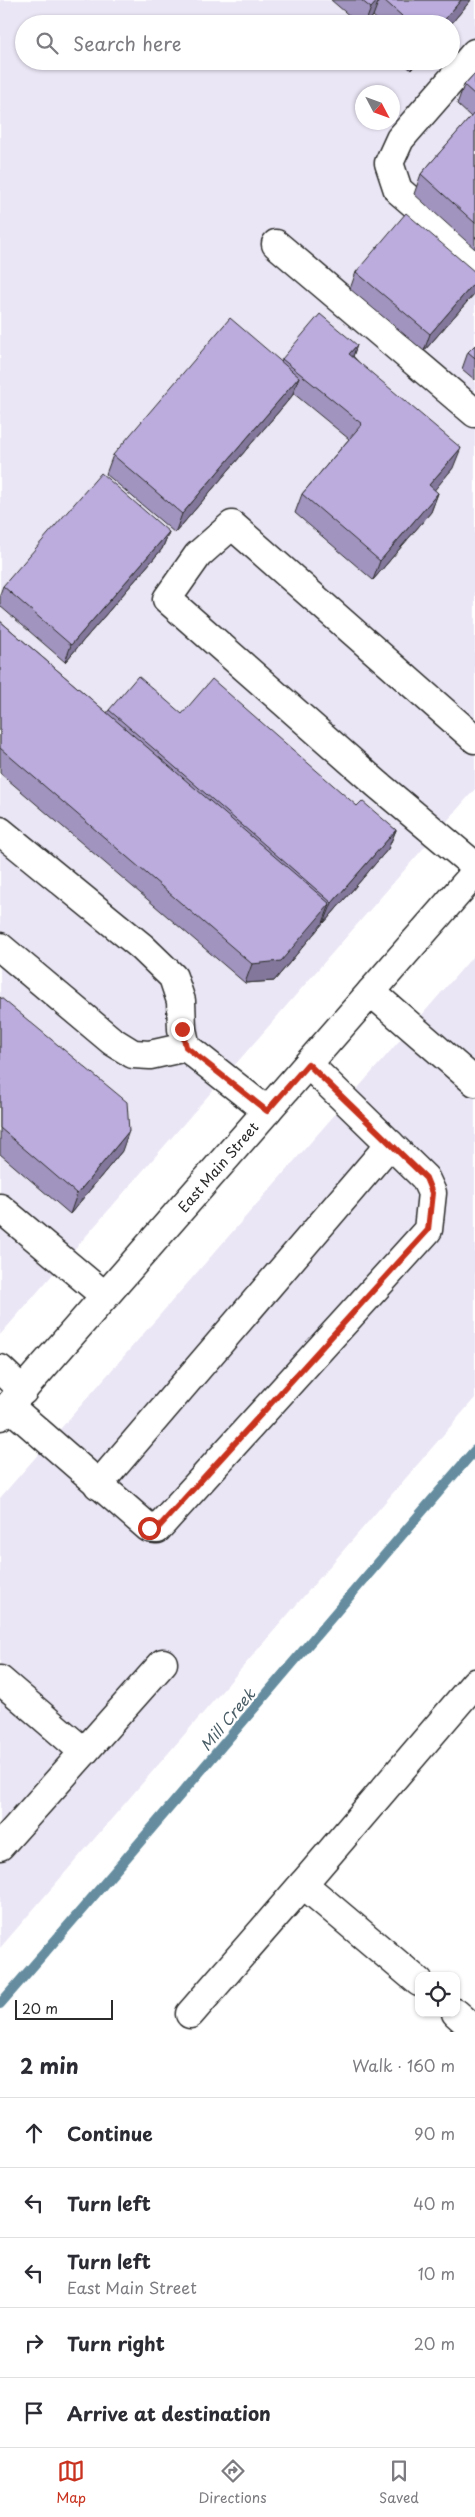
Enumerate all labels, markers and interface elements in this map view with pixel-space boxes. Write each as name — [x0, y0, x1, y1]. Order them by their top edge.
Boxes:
search box — [15, 15, 460, 70]
icon: search — [33, 29, 61, 57]
text: Search here — [73, 29, 182, 57]
north arrow — [355, 85, 400, 130]
route end — [171, 1018, 194, 1041]
street label: East Main Street — [173, 1117, 263, 1217]
route start — [138, 1517, 161, 1540]
water label: Mill Creek — [194, 1682, 260, 1755]
map controls — [415, 1972, 460, 2017]
button: locate — [415, 1972, 460, 2017]
scale bar — [15, 1997, 112, 2020]
text: 20 m — [22, 1998, 58, 2019]
text: 2 min — [20, 2049, 79, 2081]
text: Walk · 160 m — [352, 2053, 455, 2077]
icon: ahead — [20, 2119, 48, 2147]
text: Continue — [67, 2119, 153, 2147]
text: 90 m — [414, 2121, 455, 2145]
icon: left — [20, 2189, 48, 2217]
text: Turn left — [67, 2189, 151, 2217]
text: 40 m — [413, 2191, 455, 2215]
text: Turn left — [67, 2247, 151, 2275]
icon: left — [20, 2259, 48, 2287]
text: 10 m — [418, 2261, 455, 2285]
text: East Main Street — [67, 2275, 197, 2299]
icon: right — [20, 2329, 48, 2357]
text: Turn right — [67, 2329, 165, 2357]
text: 20 m — [414, 2331, 455, 2355]
icon: arrive — [20, 2399, 48, 2427]
text: Arrive at destination — [67, 2399, 271, 2427]
tab: Map — [56, 2457, 86, 2508]
tab: Directions — [199, 2457, 267, 2508]
tab: Saved — [379, 2457, 419, 2508]

